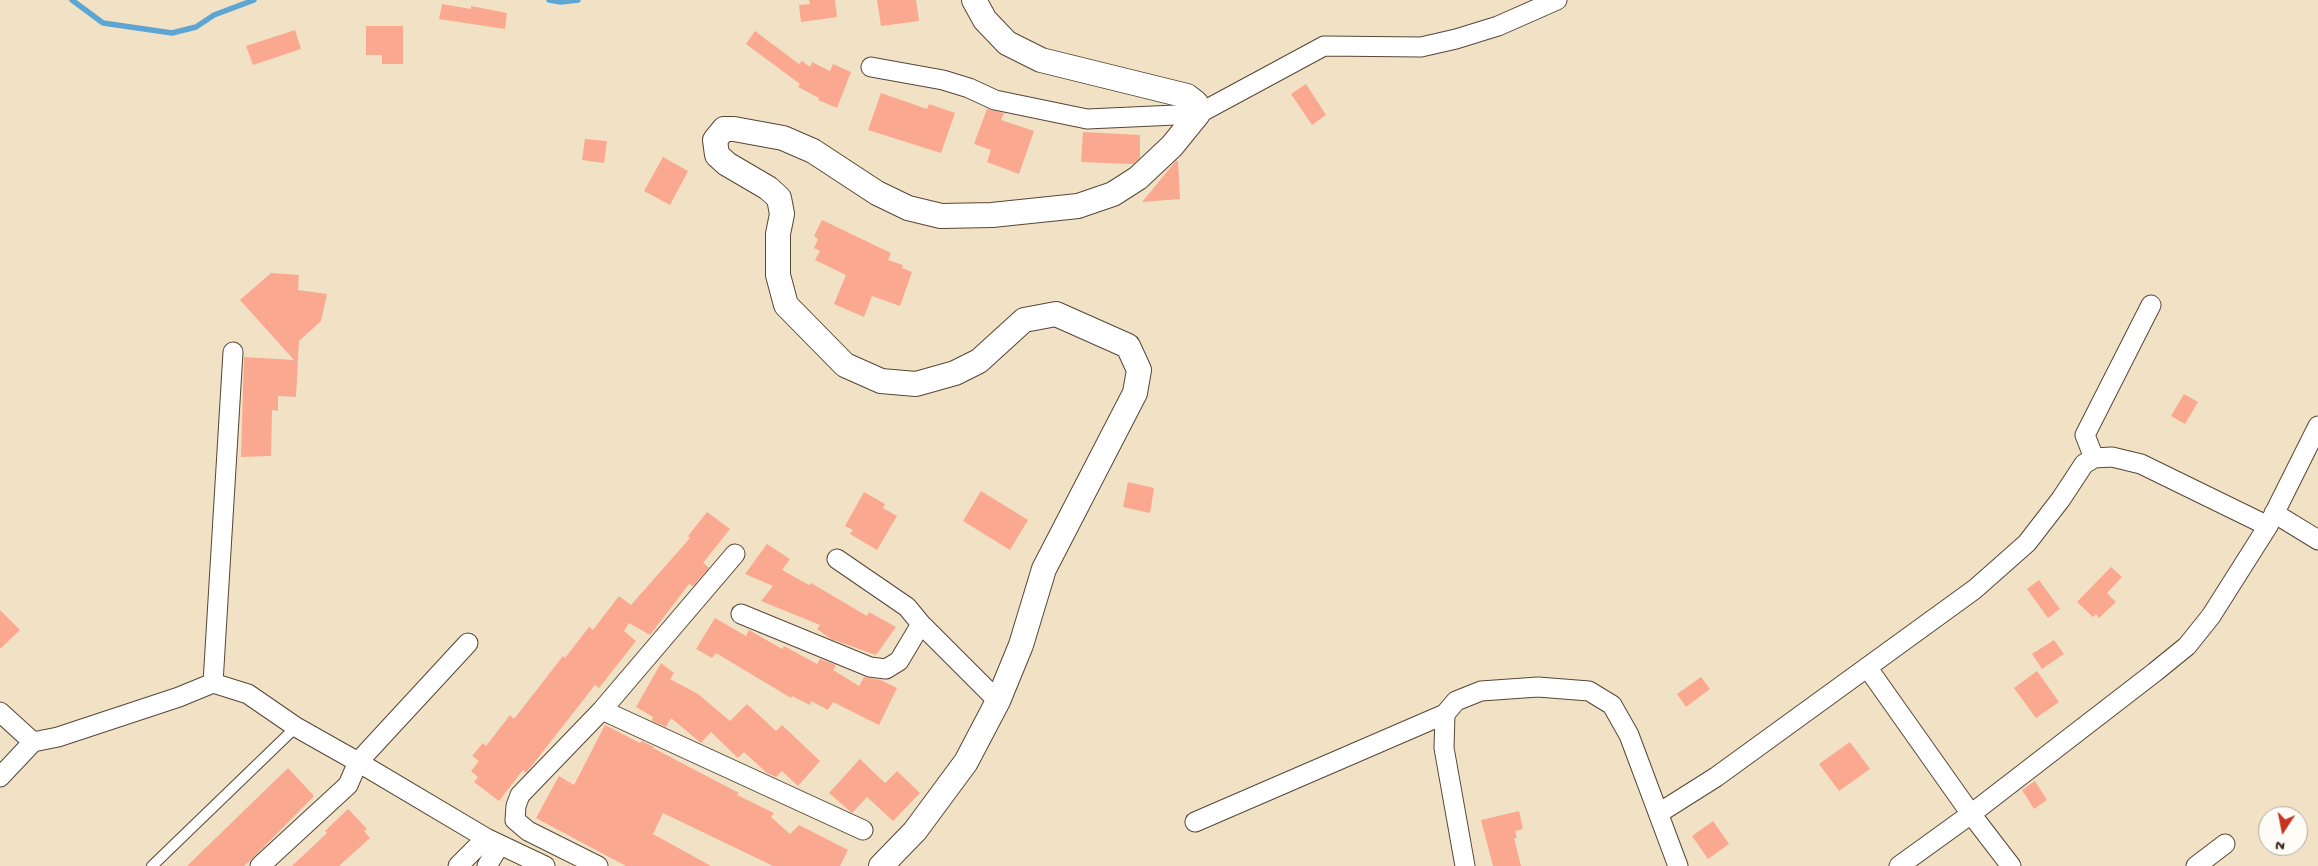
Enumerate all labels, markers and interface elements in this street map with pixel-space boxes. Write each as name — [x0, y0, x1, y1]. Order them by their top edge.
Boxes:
north arrow — [2258, 806, 2308, 856]
text: N — [2274, 836, 2286, 854]

